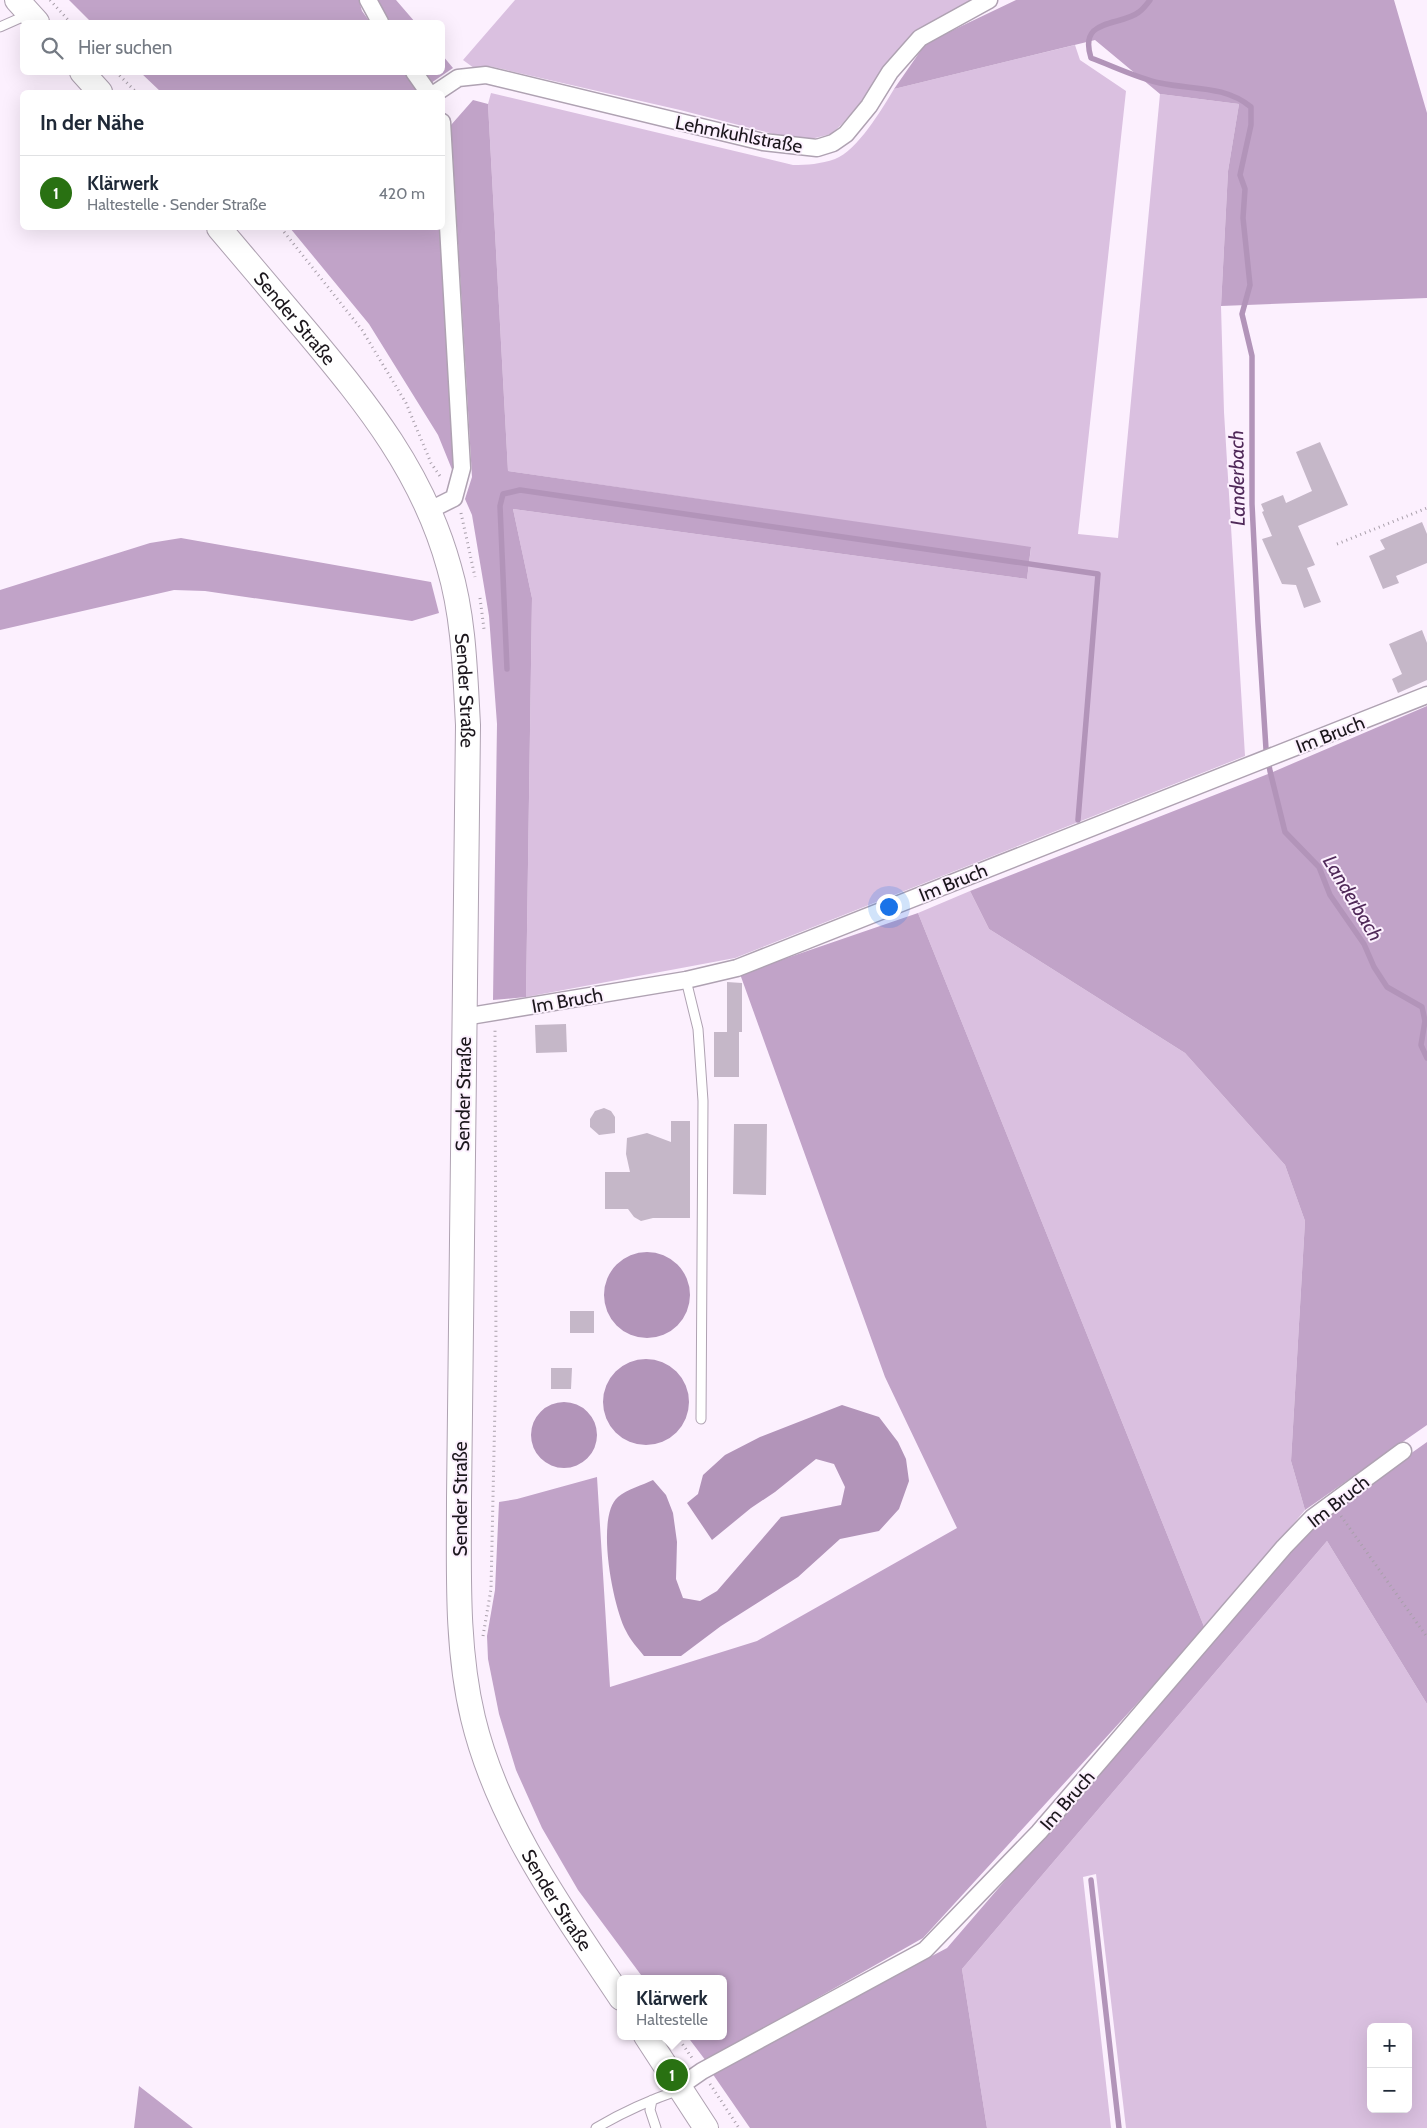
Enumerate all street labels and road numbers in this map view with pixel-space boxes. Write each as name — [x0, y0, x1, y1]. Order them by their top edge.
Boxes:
street label: Lehmkuhlstraße — [673, 111, 805, 158]
street label: Sender Straße — [249, 267, 341, 370]
street label: Sender Straße — [450, 632, 479, 748]
street label: Im Bruch — [1293, 711, 1368, 758]
street label: Im Bruch — [916, 858, 991, 907]
street label: Im Bruch — [530, 983, 604, 1018]
street label: Sender Straße — [451, 1036, 476, 1152]
street label: Sender Straße — [449, 1441, 472, 1556]
street label: Im Bruch — [1303, 1470, 1374, 1533]
street label: Im Bruch — [1035, 1766, 1100, 1835]
street label: Sender Straße — [517, 1846, 597, 1955]

